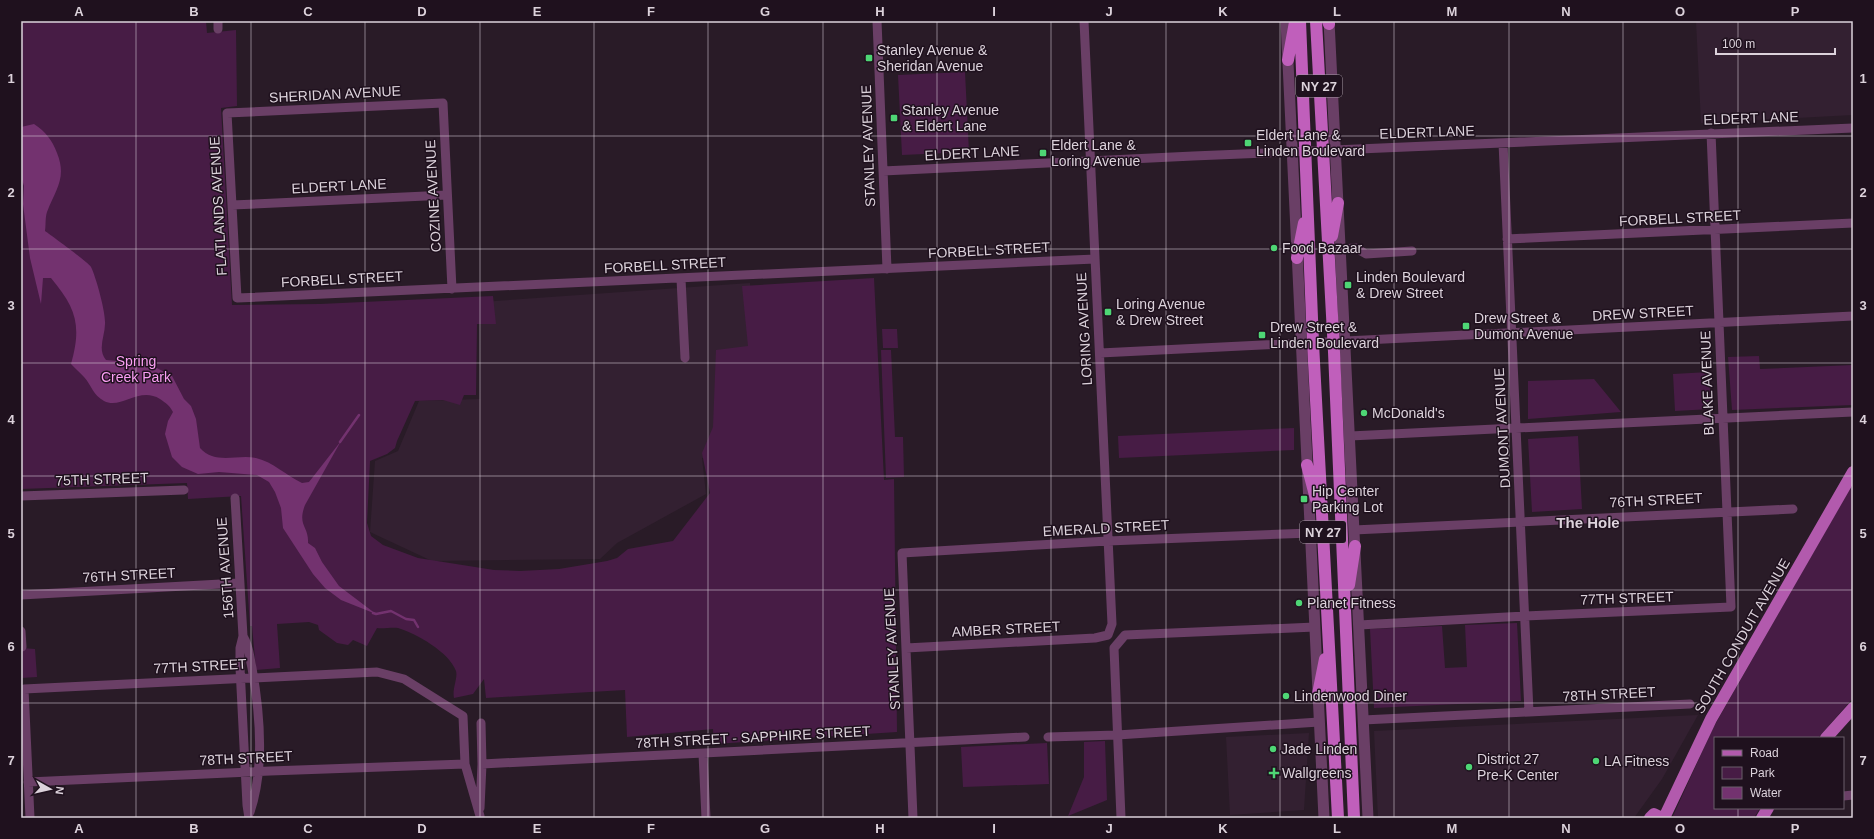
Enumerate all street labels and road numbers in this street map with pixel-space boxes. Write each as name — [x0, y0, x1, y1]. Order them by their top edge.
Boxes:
road number: NY 27 — [1296, 75, 1342, 97]
street label: SHERIDAN AVENUE — [269, 83, 401, 105]
street label: STANLEY AVENUE — [858, 85, 878, 207]
street label: ELDERT LANE — [1703, 108, 1799, 128]
street label: ELDERT LANE — [1379, 122, 1475, 142]
street label: FLATLANDS AVENUE — [206, 136, 230, 276]
street label: COZINE AVENUE — [422, 139, 444, 253]
street label: ELDERT LANE — [924, 143, 1020, 163]
street label: ELDERT LANE — [291, 176, 387, 196]
street label: FORBELL STREET — [1618, 207, 1742, 229]
street label: FORBELL STREET — [927, 239, 1051, 261]
street label: FORBELL STREET — [603, 254, 727, 276]
street label: FORBELL STREET — [280, 268, 404, 290]
street label: LORING AVENUE — [1073, 272, 1095, 386]
street label: DREW STREET — [1592, 302, 1695, 324]
street label: BLAKE AVENUE — [1697, 330, 1717, 436]
street label: DUMONT AVENUE — [1491, 367, 1513, 489]
street label: 75TH STREET — [55, 469, 149, 489]
street label: 76TH STREET — [1609, 490, 1703, 510]
street label: 156TH AVENUE — [213, 517, 237, 619]
street label: EMERALD STREET — [1042, 517, 1170, 539]
road number: NY 27 — [1300, 521, 1346, 543]
street label: SOUTH CONDUIT AVENUE — [1691, 556, 1793, 716]
street label: 76TH STREET — [82, 565, 176, 585]
street label: STANLEY AVENUE — [881, 588, 903, 710]
street label: 77TH STREET — [1580, 588, 1674, 608]
street label: AMBER STREET — [951, 618, 1061, 640]
street label: 77TH STREET — [153, 656, 247, 676]
street label: 78TH STREET — [1562, 684, 1656, 704]
street label: 78TH STREET - SAPPHIRE STREET — [635, 723, 871, 751]
street label: 78TH STREET — [199, 748, 293, 768]

